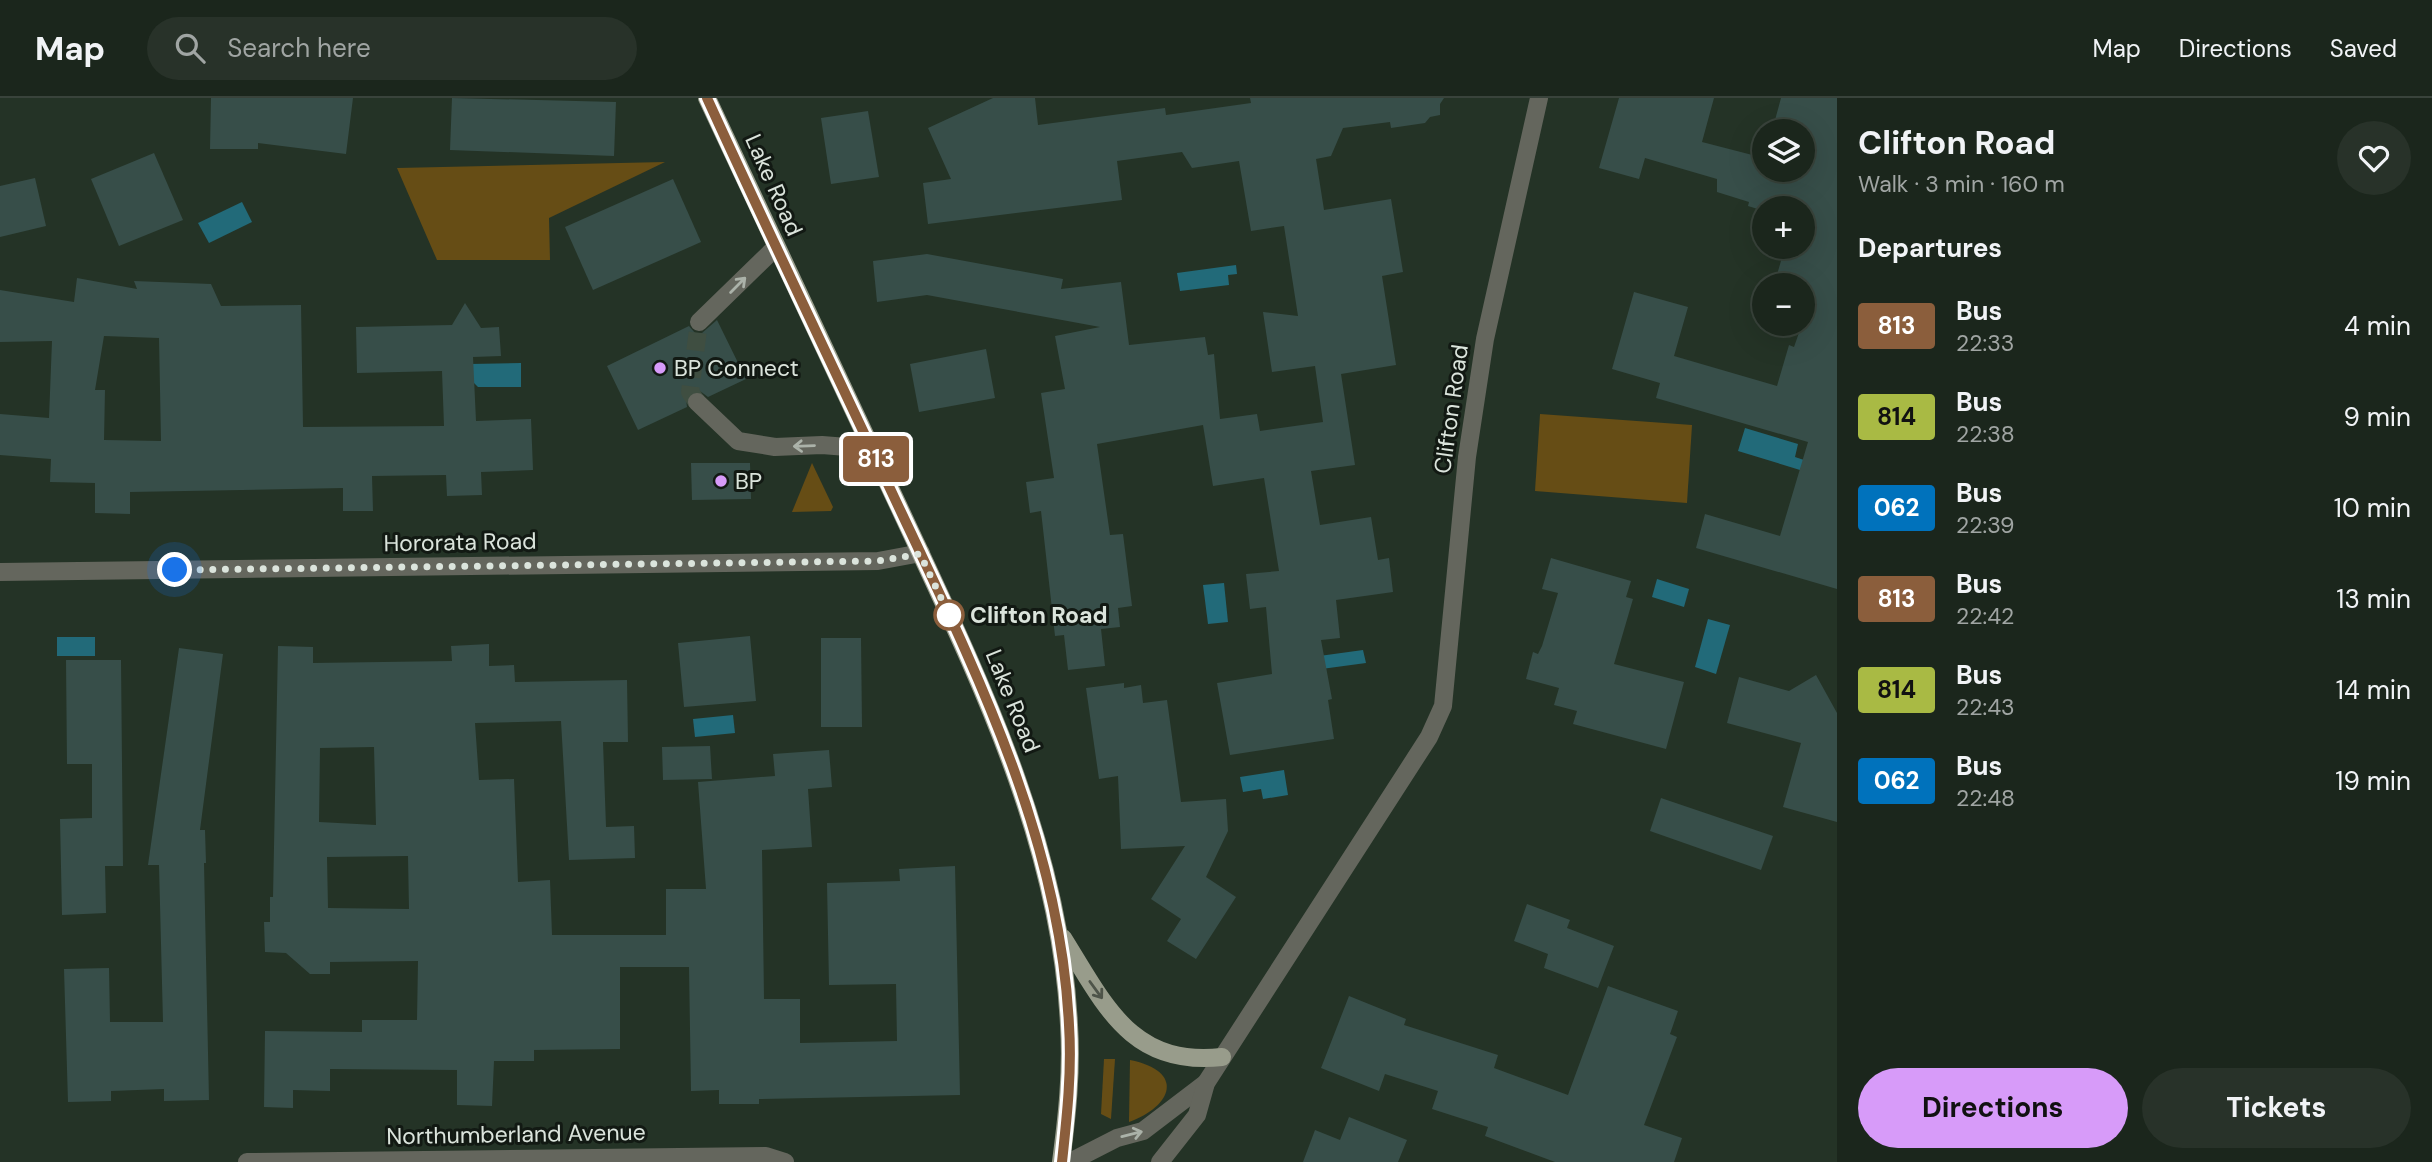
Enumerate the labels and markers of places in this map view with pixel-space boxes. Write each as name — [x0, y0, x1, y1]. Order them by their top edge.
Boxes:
place label: BP Connect — [674, 353, 799, 383]
marker: BP Connect — [652, 360, 668, 376]
place label: BP — [735, 466, 762, 496]
marker: BP — [713, 473, 729, 489]
marker: Clifton Road — [934, 600, 964, 630]
place label: Clifton Road — [970, 600, 1108, 630]

